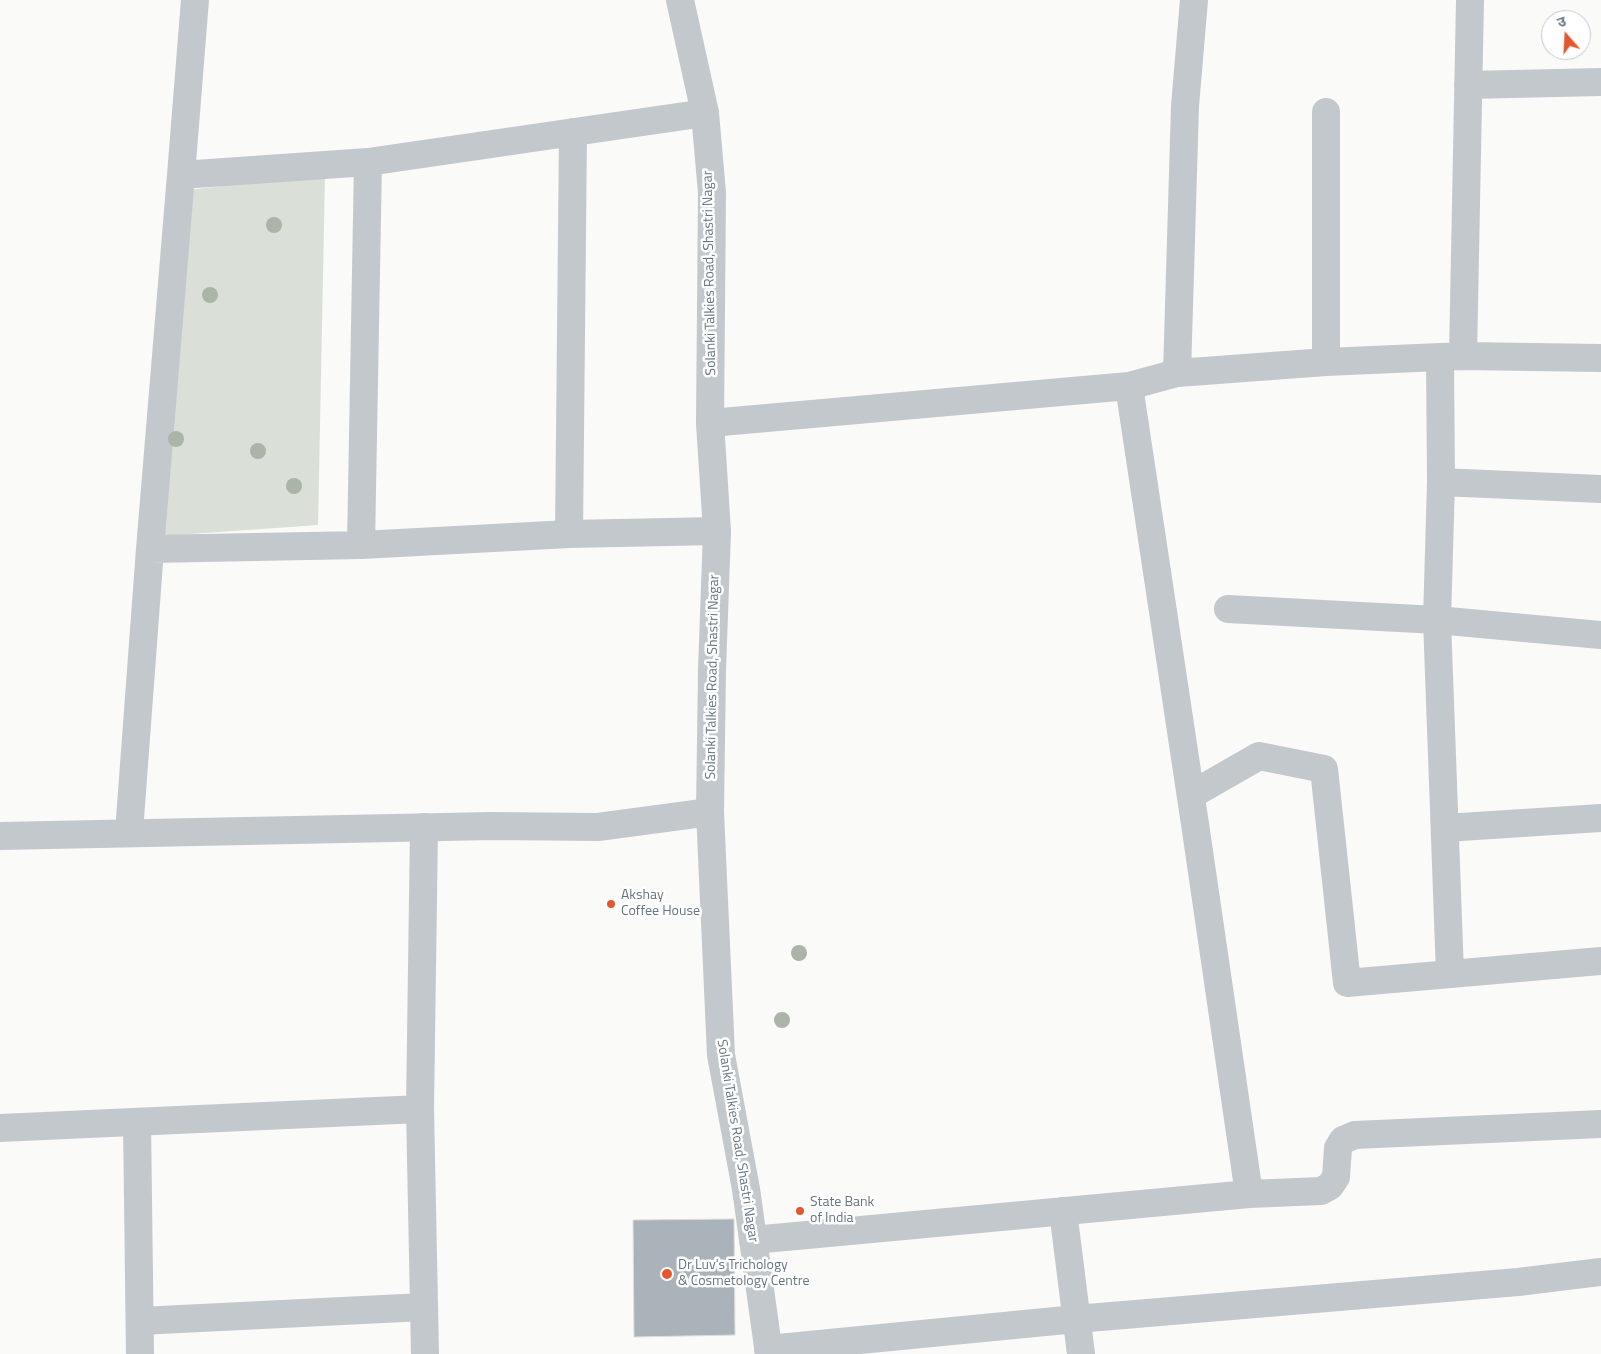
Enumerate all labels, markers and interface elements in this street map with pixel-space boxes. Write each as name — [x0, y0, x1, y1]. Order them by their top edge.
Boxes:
north arrow — [1541, 10, 1591, 60]
text: उ — [1554, 10, 1569, 33]
street label: Solanki Talkies Road, Shastri Nagar — [700, 170, 720, 376]
street label: Solanki Talkies Road, Shastri Nagar — [703, 574, 723, 780]
place label: Akshay Coffee House — [621, 888, 700, 920]
marker: Akshay Coffee House — [605, 898, 617, 910]
street label: Solanki Talkies Road, Shastri Nagar — [713, 1038, 761, 1244]
place label: State Bank of India — [810, 1195, 874, 1228]
marker: State Bank of India — [794, 1205, 806, 1217]
place label: Dr Luv's Trichology & Cosmetology Centre — [678, 1258, 810, 1290]
marker: Dr Luv's Trichology & Cosmetology Centre — [660, 1267, 674, 1281]

